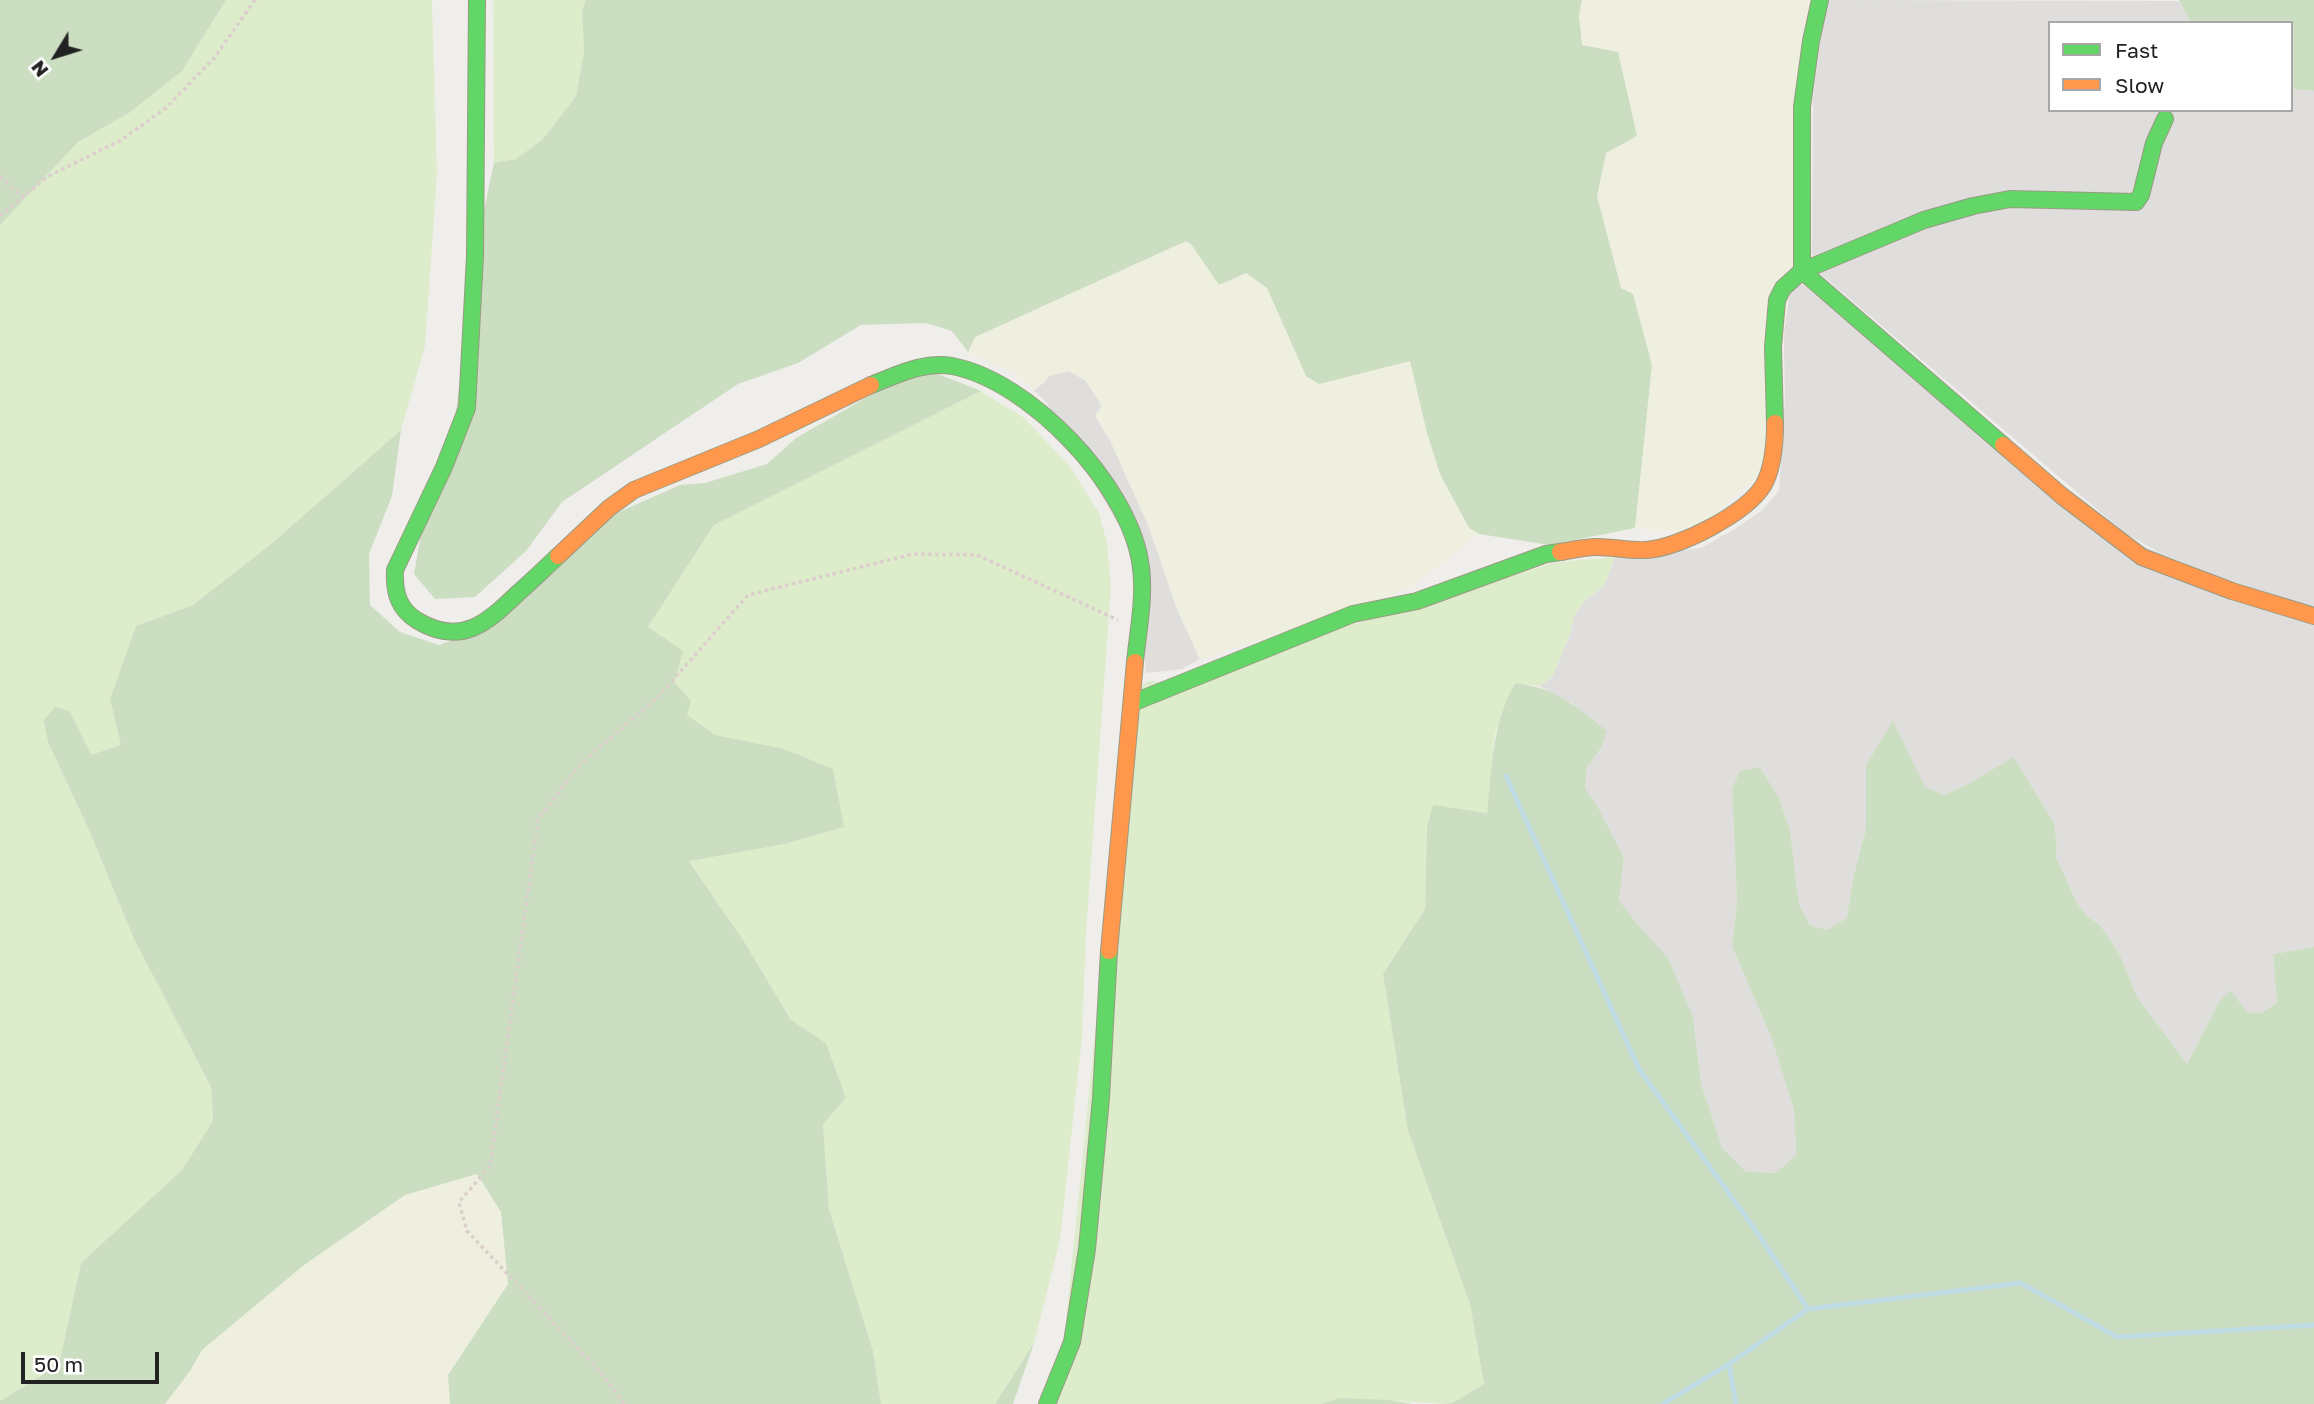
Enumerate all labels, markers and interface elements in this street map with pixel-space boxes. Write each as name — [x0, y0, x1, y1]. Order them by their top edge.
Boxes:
north arrow — [21, 21, 91, 91]
legend — [2048, 21, 2293, 112]
text: Fast — [2115, 37, 2158, 63]
text: N — [26, 56, 53, 82]
text: Slow — [2115, 72, 2164, 98]
scale bar — [24, 1338, 163, 1382]
text: 50 m — [34, 1351, 83, 1377]

